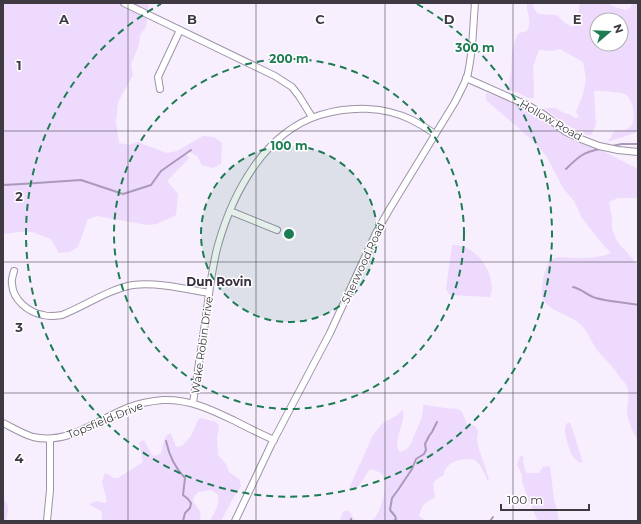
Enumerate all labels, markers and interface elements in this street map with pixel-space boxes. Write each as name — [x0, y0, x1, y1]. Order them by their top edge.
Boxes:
text: A — [58, 11, 70, 27]
text: B — [187, 11, 197, 27]
text: C — [315, 11, 325, 27]
text: D — [444, 11, 455, 27]
text: E — [573, 11, 582, 27]
north arrow — [589, 12, 629, 52]
text: N — [610, 22, 627, 35]
text: 300 m — [454, 40, 495, 55]
text: 200 m — [269, 51, 309, 66]
text: 1 — [16, 57, 22, 73]
street label: Hollow Road — [517, 96, 585, 144]
text: 100 m — [271, 138, 307, 153]
text: 2 — [15, 188, 23, 204]
street label: Sherwood Road — [338, 220, 388, 306]
centre of rings — [282, 227, 296, 241]
district label: Dun Rovin — [186, 274, 252, 289]
street label: Wake Robin Drive — [188, 295, 216, 395]
text: 3 — [14, 319, 23, 335]
street label: Topsfield Drive — [65, 398, 145, 442]
text: 4 — [15, 450, 24, 466]
scale bar — [501, 486, 589, 512]
text: 100 m — [507, 492, 543, 507]

